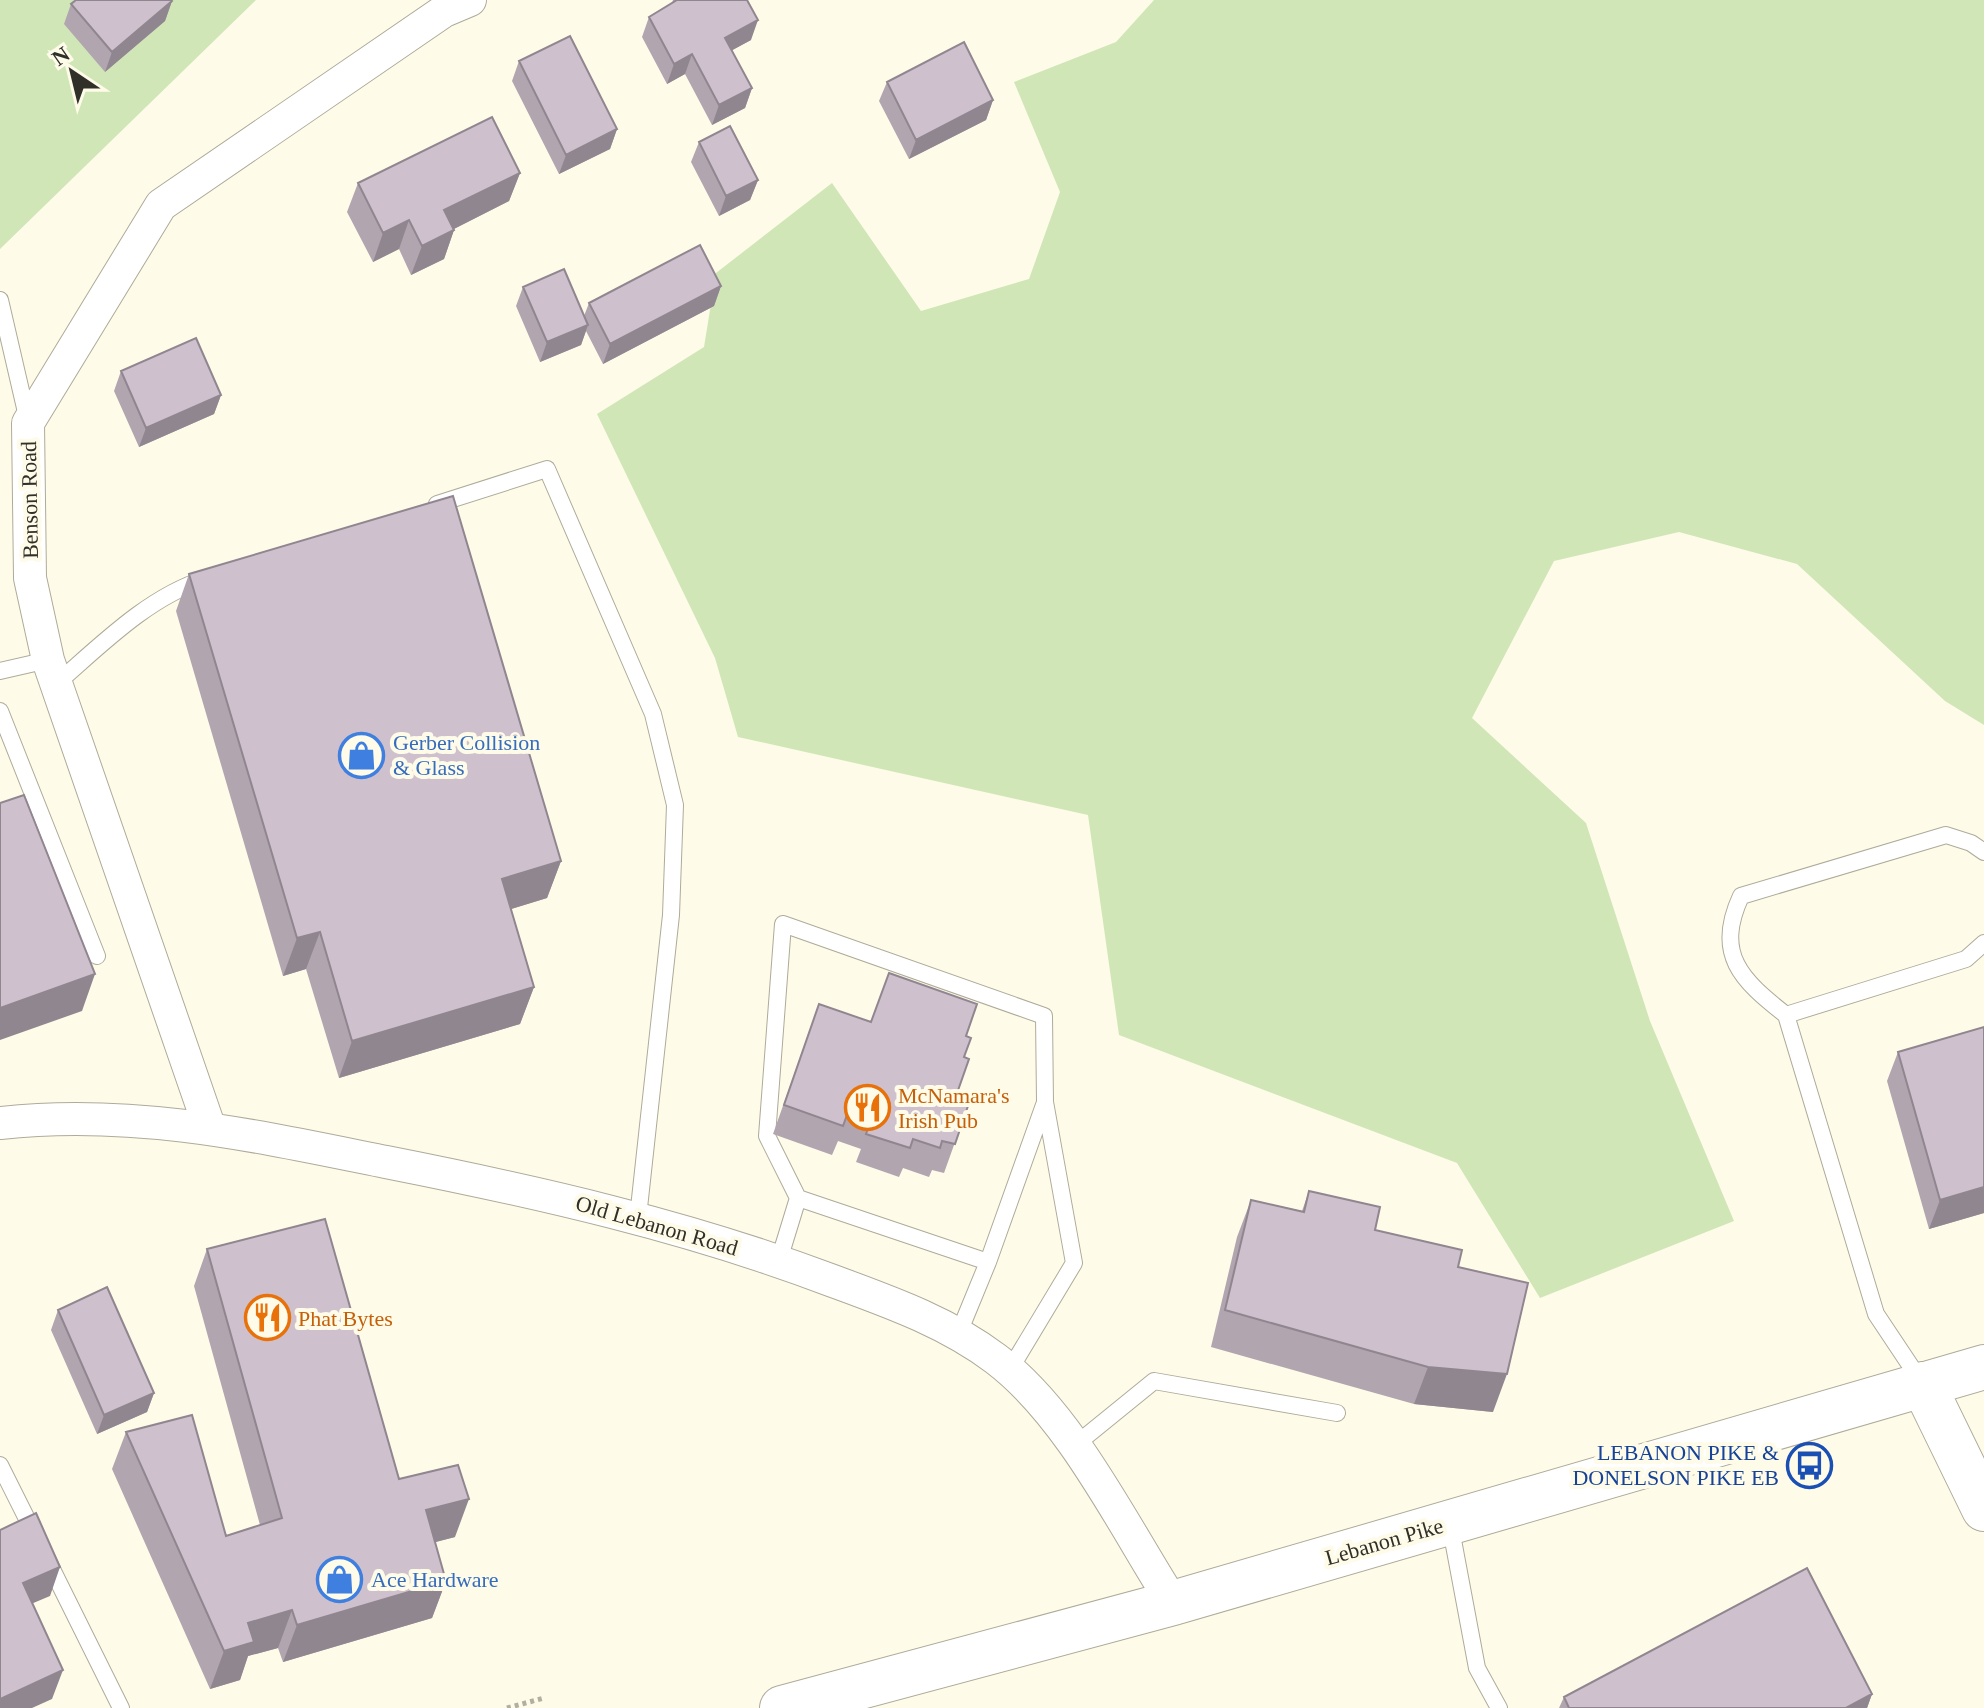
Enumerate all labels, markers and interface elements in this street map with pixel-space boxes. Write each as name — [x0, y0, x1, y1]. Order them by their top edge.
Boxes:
north arrow — [32, 32, 112, 112]
text: N — [47, 41, 75, 71]
street label: Benson Road — [16, 441, 43, 559]
place label: Gerber Collision & Glass — [393, 730, 540, 780]
shop icon: Gerber Collision & Glass — [338, 731, 386, 779]
place label: McNamara's Irish Pub — [898, 1083, 1009, 1133]
restaurant icon: McNamara's Irish Pub — [843, 1084, 891, 1132]
street label: Old Lebanon Road — [573, 1190, 741, 1261]
restaurant icon: Phat Bytes — [243, 1294, 291, 1342]
place label: Phat Bytes — [298, 1306, 393, 1331]
place label: LEBANON PIKE & DONELSON PIKE EB — [1572, 1440, 1779, 1490]
bus stop icon: LEBANON PIKE & DONELSON PIKE EB — [1786, 1441, 1834, 1489]
street label: Lebanon Pike — [1322, 1513, 1446, 1570]
shop icon: Ace Hardware — [316, 1555, 364, 1603]
place label: Ace Hardware — [371, 1567, 499, 1592]

